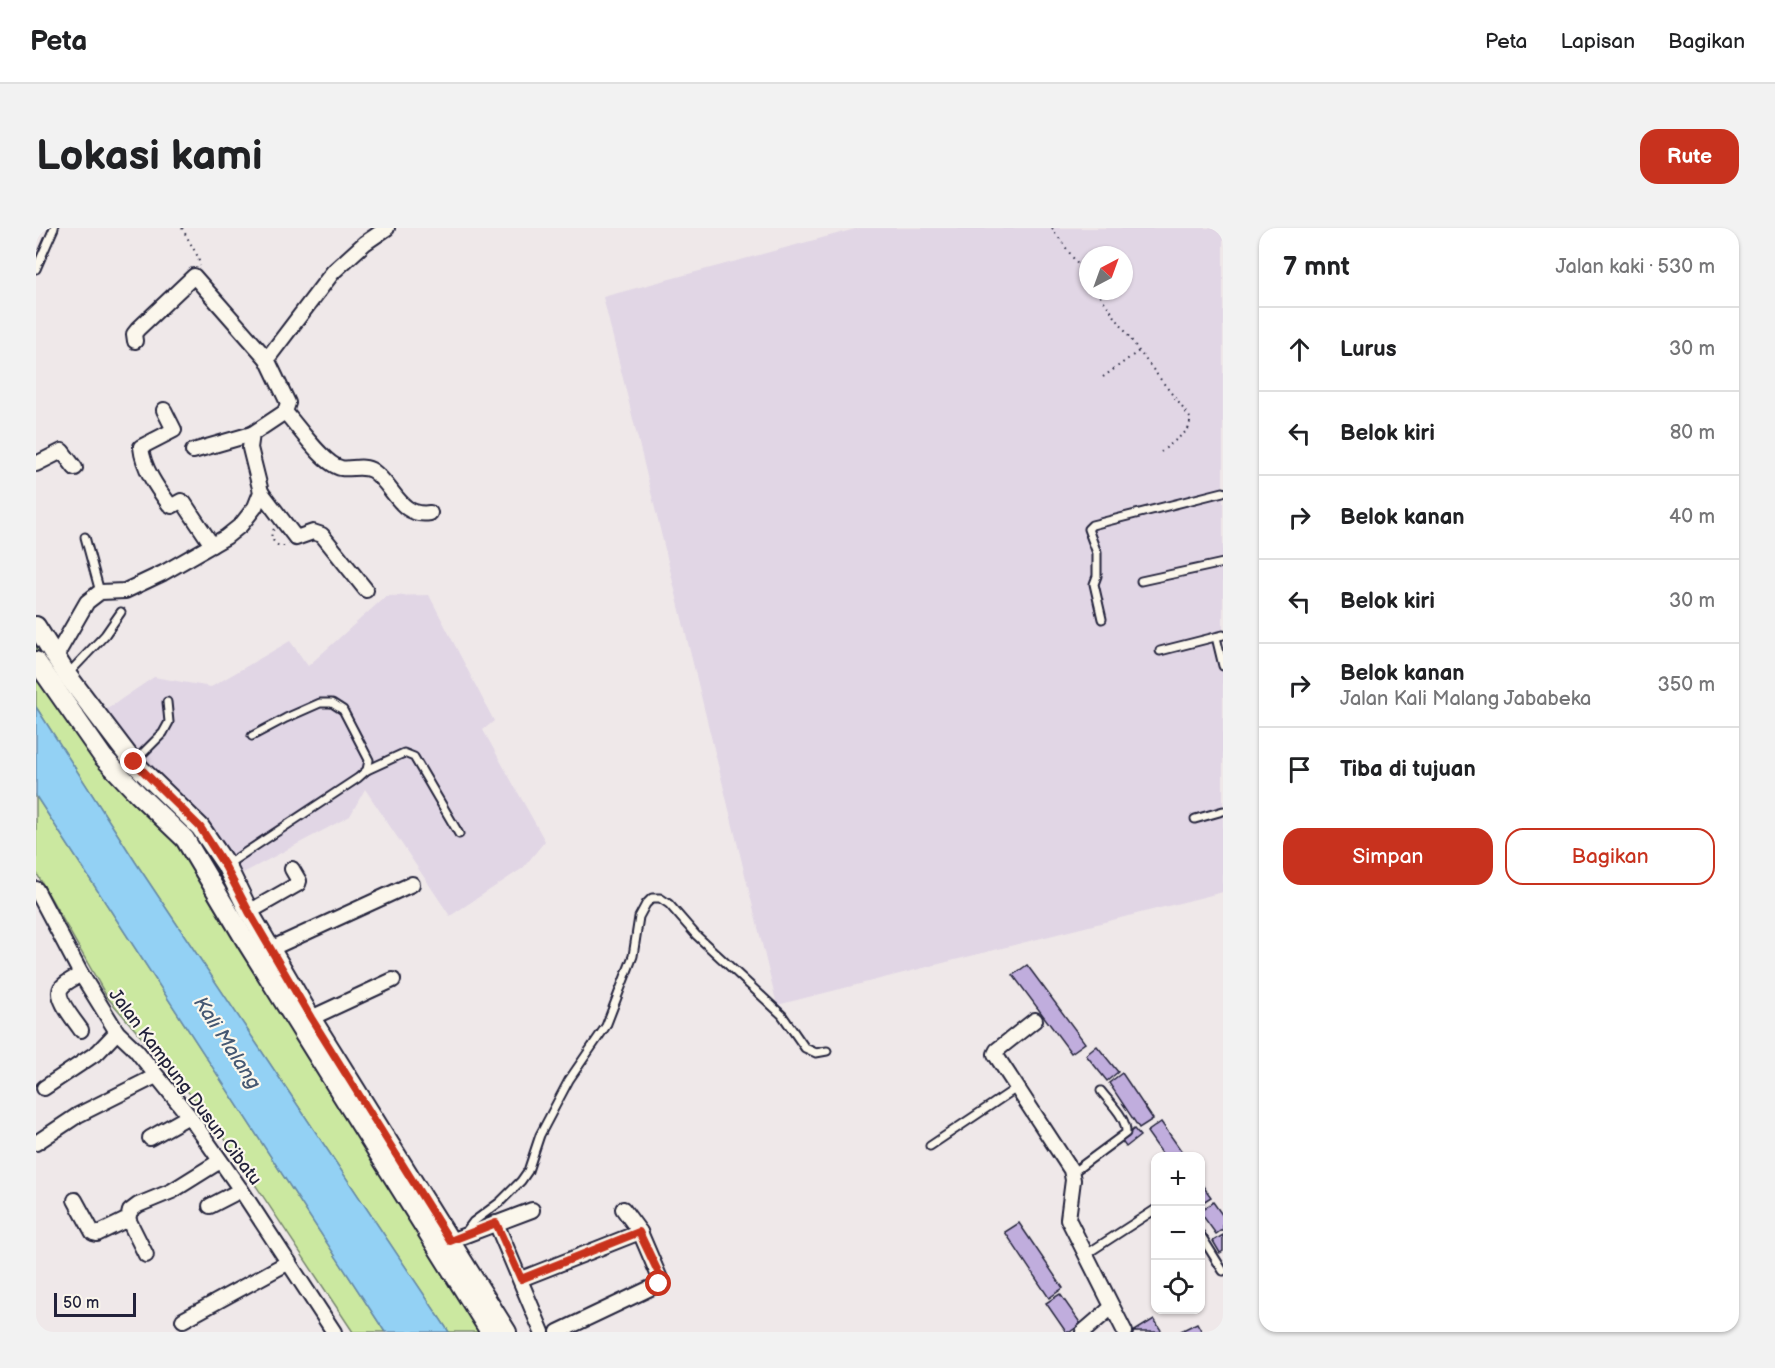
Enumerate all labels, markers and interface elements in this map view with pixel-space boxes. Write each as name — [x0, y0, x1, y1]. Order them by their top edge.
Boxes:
text: Peta — [30, 25, 87, 58]
text: Peta — [1485, 29, 1527, 54]
text: Lapisan — [1560, 29, 1635, 54]
text: Bagikan — [1668, 29, 1745, 54]
button: Rute — [1640, 129, 1739, 184]
text: Lokasi kami — [36, 131, 262, 182]
north arrow — [1079, 246, 1133, 300]
text: 7 mnt — [1283, 252, 1350, 283]
text: Jalan kaki · 530 m — [1556, 255, 1715, 279]
icon: ahead — [1283, 333, 1316, 366]
text: Lurus — [1340, 336, 1396, 363]
text: 30 m — [1669, 337, 1715, 361]
icon: left — [1283, 417, 1316, 450]
text: Belok kiri — [1340, 420, 1435, 447]
text: 80 m — [1670, 421, 1715, 445]
icon: right — [1283, 501, 1316, 534]
text: Belok kanan — [1340, 504, 1465, 531]
text: 40 m — [1669, 505, 1715, 529]
icon: left — [1283, 585, 1316, 618]
text: Belok kiri — [1340, 588, 1435, 615]
text: 30 m — [1669, 589, 1715, 613]
text: Belok kanan — [1340, 660, 1465, 687]
icon: right — [1283, 669, 1316, 702]
text: 350 m — [1658, 673, 1715, 697]
text: Jalan Kali Malang Jababeka — [1340, 687, 1591, 711]
route end — [120, 748, 146, 774]
icon: arrive — [1283, 753, 1316, 786]
text: Tiba di tujuan — [1340, 756, 1476, 783]
button: Simpan — [1283, 828, 1493, 885]
button: Bagikan — [1505, 828, 1715, 885]
street label: Jalan Kampung Dusun Cibatu — [104, 985, 266, 1189]
water label: Kali Malang — [188, 992, 266, 1094]
map controls — [1151, 1152, 1205, 1314]
button: + — [1151, 1152, 1205, 1206]
button: − — [1151, 1206, 1205, 1260]
button: locate — [1151, 1260, 1205, 1314]
route start — [645, 1270, 671, 1296]
scale bar — [54, 1290, 136, 1318]
text: 50 m — [63, 1294, 99, 1313]

